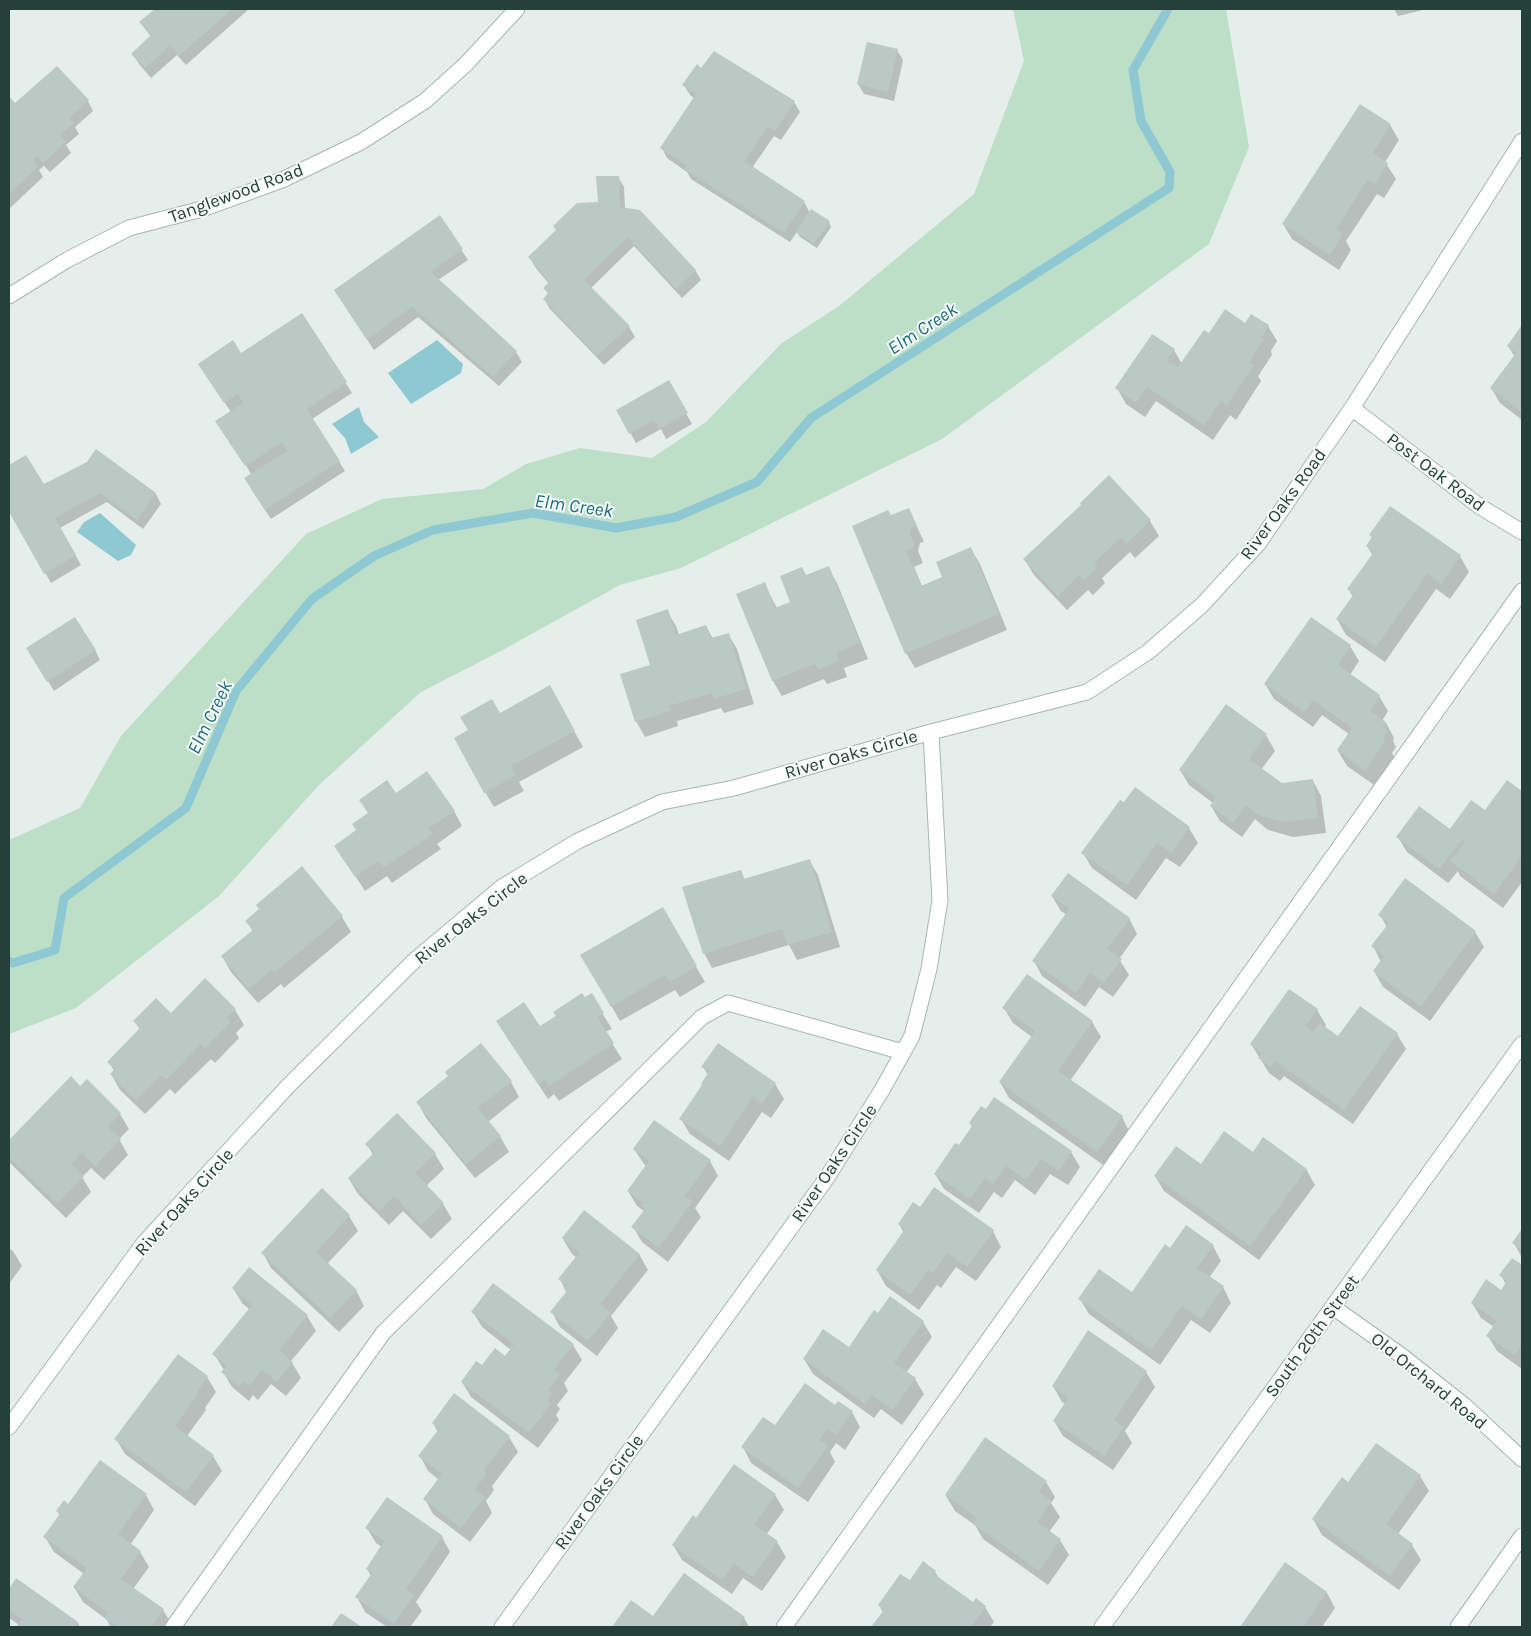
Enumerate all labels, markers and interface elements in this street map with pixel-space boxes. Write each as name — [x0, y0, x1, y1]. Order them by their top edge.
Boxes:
street label: Tanglewood Road — [166, 158, 306, 228]
water label: Elm Creek — [884, 298, 962, 359]
street label: Post Oak Road — [1382, 428, 1490, 516]
street label: River Oaks Road — [1235, 444, 1331, 564]
water label: Elm Creek — [533, 490, 615, 522]
water label: Elm Creek — [183, 677, 237, 758]
street label: River Oaks Circle — [782, 724, 920, 784]
street label: River Oaks Circle — [410, 867, 532, 969]
street label: River Oaks Circle — [786, 1100, 882, 1226]
street label: River Oaks Circle — [130, 1144, 238, 1260]
street label: South 20th Street — [1260, 1270, 1364, 1402]
street label: Old Orchard Road — [1367, 1328, 1491, 1434]
street label: River Oaks Circle — [550, 1430, 648, 1554]

